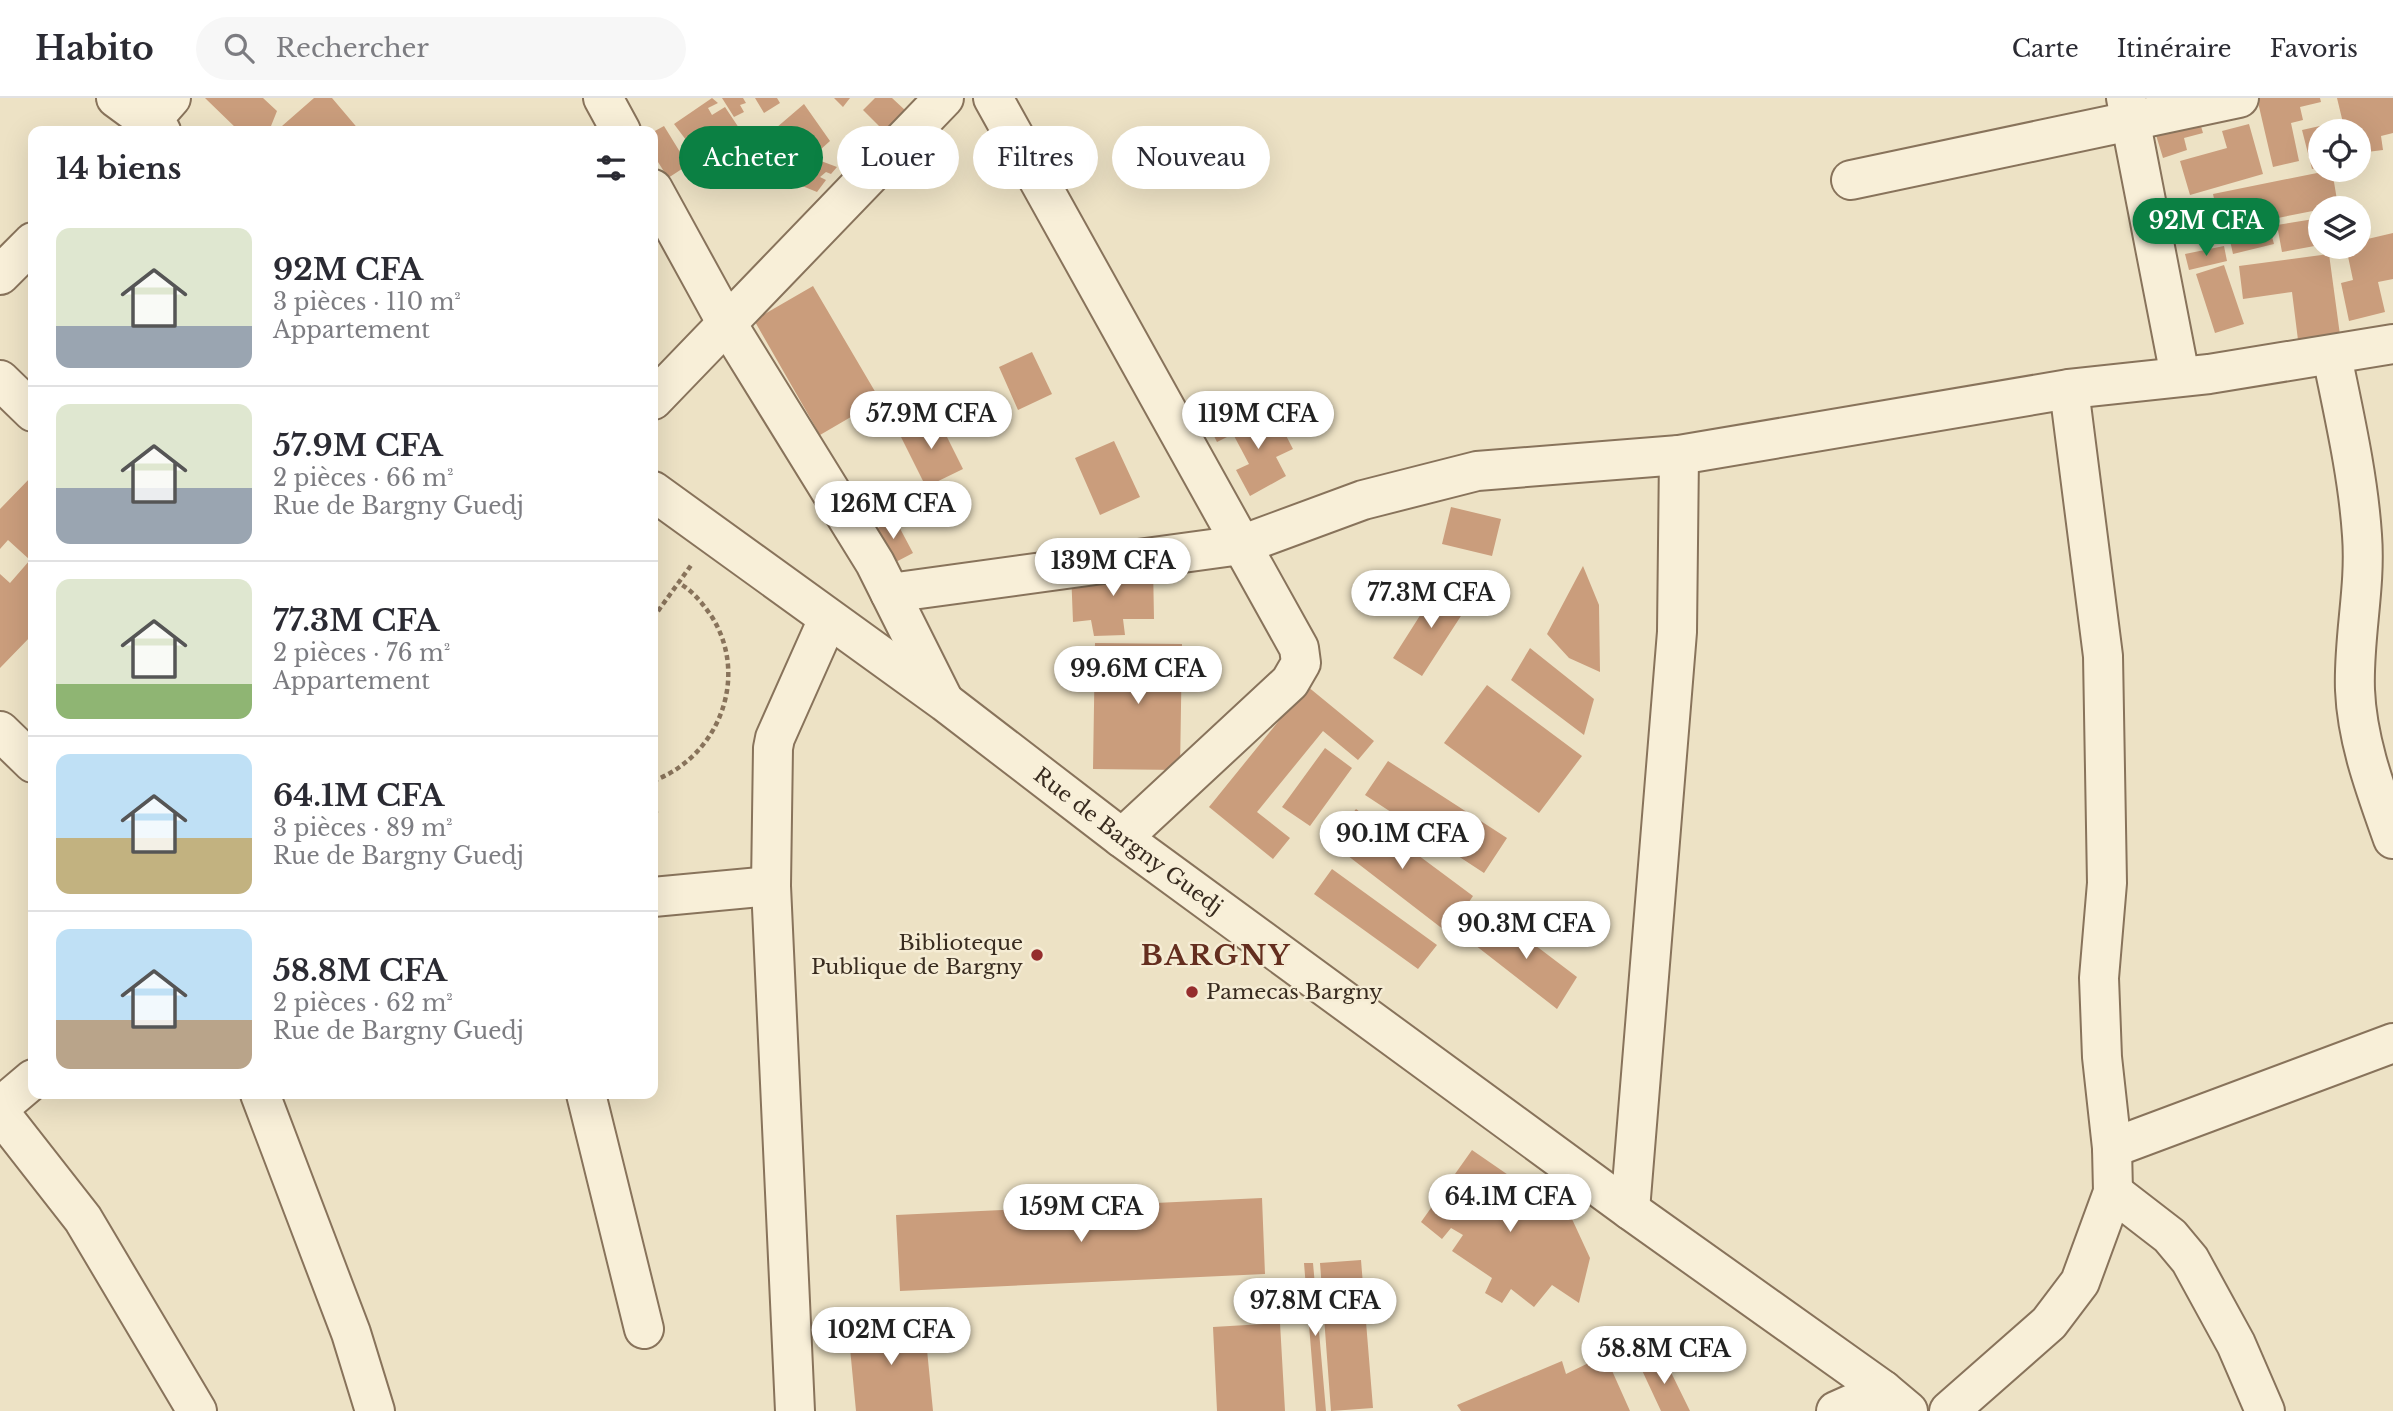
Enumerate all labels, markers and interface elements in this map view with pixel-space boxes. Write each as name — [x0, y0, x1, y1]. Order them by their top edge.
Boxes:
search box — [196, 17, 686, 80]
text: Habito — [35, 28, 154, 69]
icon: search — [220, 29, 258, 67]
text: Rechercher — [276, 32, 429, 64]
text: Carte — [2012, 34, 2079, 63]
text: Itinéraire — [2117, 34, 2232, 63]
text: Favoris — [2270, 34, 2358, 63]
map controls — [2308, 119, 2371, 259]
button: locate — [2308, 119, 2371, 182]
chip: Acheter — [679, 126, 823, 189]
chip: Louer — [837, 126, 959, 189]
chip: Filtres — [973, 126, 1098, 189]
chip: Nouveau — [1112, 126, 1270, 189]
icon: filters — [592, 149, 630, 187]
text: 14 biens — [56, 150, 181, 187]
button: layers — [2308, 196, 2371, 259]
pin: 92M CFA — [2141, 198, 2271, 258]
text: 92M CFA — [2149, 207, 2263, 235]
text: 92M CFA — [273, 251, 423, 288]
icon: home — [112, 256, 196, 340]
text: 3 pièces · 110 m² — [273, 288, 461, 316]
text: Appartement — [273, 316, 430, 344]
pin: 57.9M CFA — [851, 392, 1011, 451]
pin: 119M CFA — [1186, 392, 1330, 451]
text: 57.9M CFA — [866, 400, 996, 428]
text: 119M CFA — [1198, 400, 1318, 428]
text: 57.9M CFA — [273, 427, 443, 464]
icon: home — [112, 432, 196, 516]
text: 2 pièces · 66 m² — [273, 464, 454, 492]
pin: 126M CFA — [821, 482, 965, 541]
text: 126M CFA — [831, 490, 955, 518]
text: Rue de Bargny Guedj — [273, 492, 524, 520]
pin: 139M CFA — [1041, 538, 1185, 598]
text: 139M CFA — [1051, 547, 1175, 575]
pin: 77.3M CFA — [1351, 570, 1511, 630]
text: 77.3M CFA — [1367, 579, 1495, 607]
text: 77.3M CFA — [273, 602, 439, 639]
icon: home — [112, 607, 196, 691]
text: 2 pièces · 76 m² — [273, 639, 450, 667]
pin: 99.6M CFA — [1058, 646, 1218, 706]
text: 99.6M CFA — [1070, 655, 1206, 683]
text: Appartement — [273, 667, 430, 695]
street label: Rue de Bargny Guedj — [1028, 762, 1227, 920]
text: 64.1M CFA — [273, 777, 444, 814]
icon: home — [112, 782, 196, 866]
pin: 90.1M CFA — [1322, 812, 1482, 871]
text: 3 pièces · 89 m² — [273, 814, 453, 842]
text: 90.1M CFA — [1336, 820, 1468, 848]
text: Rue de Bargny Guedj — [273, 842, 524, 870]
pin: 90.3M CFA — [1446, 902, 1606, 961]
text: 90.3M CFA — [1457, 910, 1595, 938]
place label: Biblioteque Publique de Bargny — [811, 930, 1024, 980]
district label: BARGNY — [1140, 938, 1292, 973]
marker: Biblioteque Publique de Bargny — [1029, 947, 1045, 963]
text: 58.8M CFA — [273, 952, 447, 989]
icon: home — [112, 957, 196, 1041]
place label: Pamecas Bargny — [1206, 979, 1383, 1005]
marker: Pamecas Bargny — [1184, 984, 1200, 1000]
text: 2 pièces · 62 m² — [273, 989, 453, 1017]
text: Rue de Bargny Guedj — [273, 1017, 524, 1045]
pin: 64.1M CFA — [1430, 1174, 1590, 1234]
text: 64.1M CFA — [1444, 1183, 1576, 1211]
pin: 159M CFA — [1009, 1184, 1153, 1244]
text: 159M CFA — [1019, 1193, 1143, 1221]
pin: 97.8M CFA — [1235, 1278, 1395, 1338]
text: 97.8M CFA — [1250, 1287, 1380, 1315]
pin: 102M CFA — [819, 1308, 963, 1367]
text: 102M CFA — [828, 1316, 954, 1344]
pin: 58.8M CFA — [1584, 1326, 1744, 1386]
text: 58.8M CFA — [1597, 1335, 1731, 1363]

